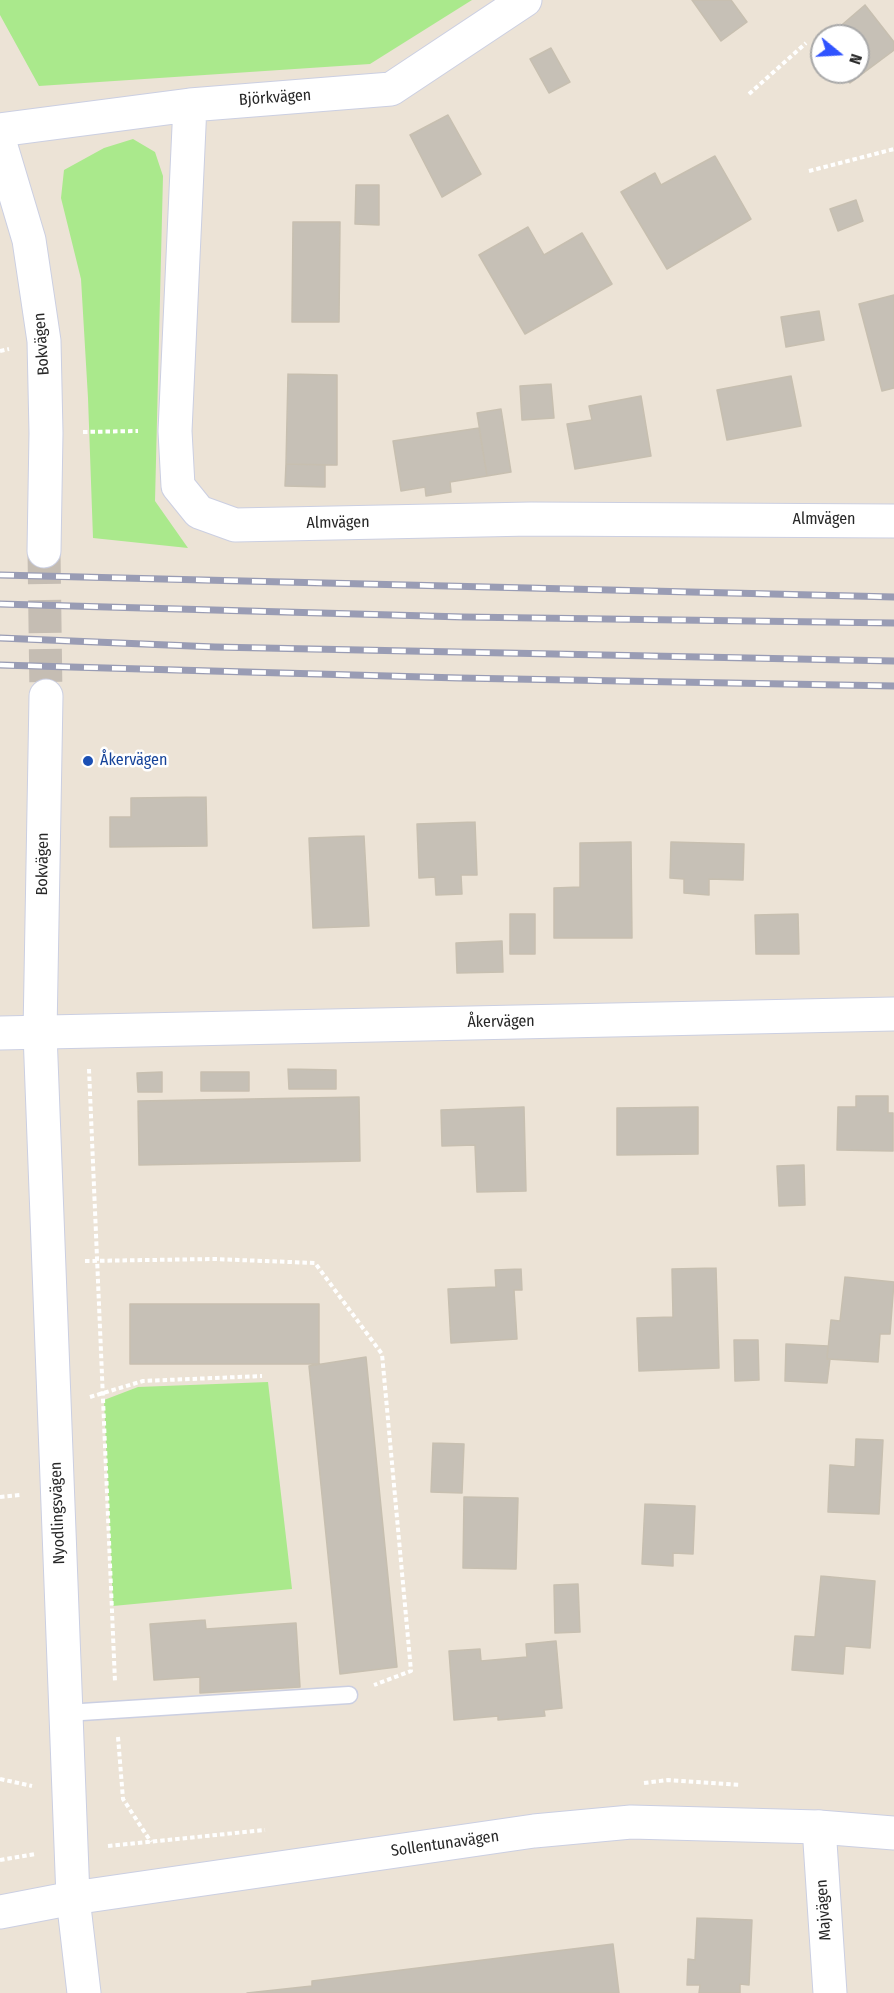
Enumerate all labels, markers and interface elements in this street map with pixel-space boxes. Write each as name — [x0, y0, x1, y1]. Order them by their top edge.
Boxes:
north arrow — [810, 24, 870, 84]
text: N — [845, 52, 866, 67]
street label: Björkvägen — [238, 86, 312, 110]
street label: Bokvägen — [30, 312, 54, 376]
street label: Almvägen — [792, 510, 856, 530]
street label: Almvägen — [306, 513, 370, 533]
place label: Åkervägen — [100, 751, 167, 771]
marker: Åkervägen — [81, 754, 95, 768]
street label: Bokvägen — [33, 832, 53, 896]
street label: Åkervägen — [467, 1012, 535, 1032]
street label: Nyodlingsvägen — [47, 1461, 69, 1565]
street label: Sollentunavägen — [390, 1827, 500, 1861]
street label: Majvägen — [812, 1879, 836, 1941]

